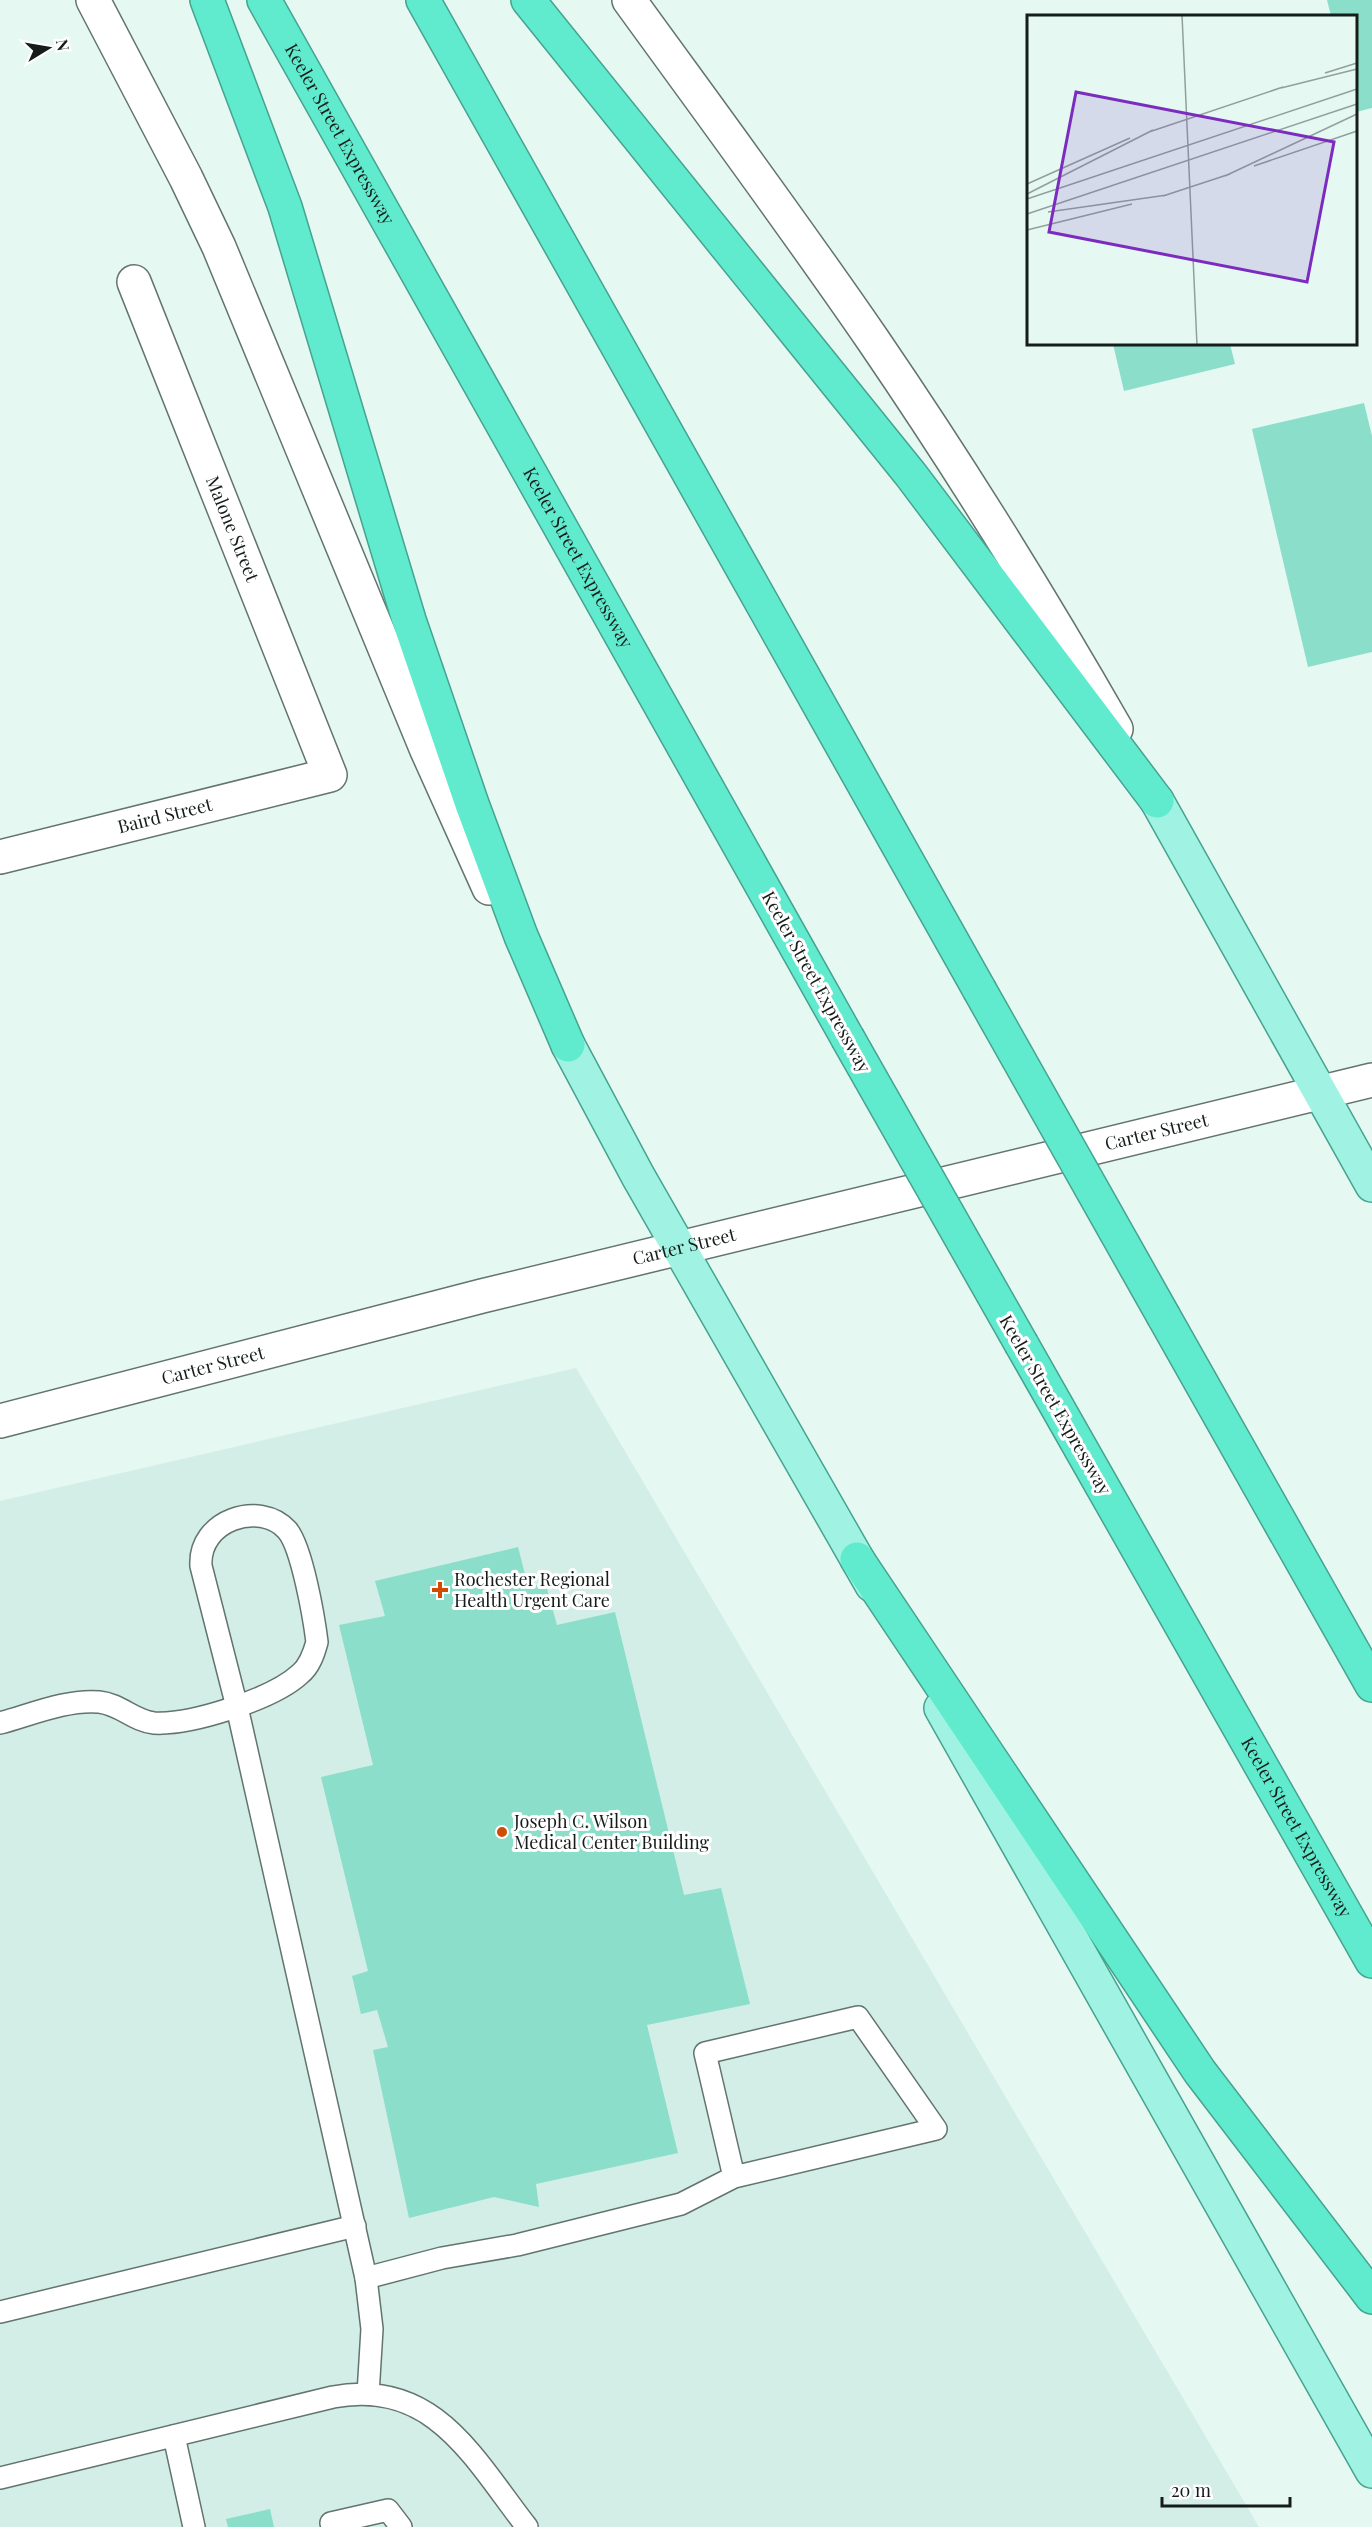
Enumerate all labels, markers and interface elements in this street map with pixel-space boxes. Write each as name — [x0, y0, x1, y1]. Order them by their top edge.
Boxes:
inset map — [1027, 15, 1357, 345]
north arrow — [18, 18, 78, 78]
text: N — [52, 37, 75, 53]
street label: Keeler Street Expressway — [280, 39, 401, 229]
street label: Keeler Street Expressway — [518, 463, 639, 652]
street label: Malone Street — [201, 472, 265, 586]
street label: Baird Street — [115, 792, 215, 838]
street label: Keeler Street Expressway — [757, 886, 877, 1077]
street label: Carter Street — [1102, 1107, 1211, 1155]
street label: Carter Street — [630, 1222, 739, 1270]
street label: Keeler Street Expressway — [994, 1310, 1117, 1499]
street label: Carter Street — [159, 1340, 267, 1390]
place label: Rochester Regional Health Urgent Care — [454, 1567, 610, 1612]
marker: Rochester Regional Health Urgent Care — [431, 1581, 449, 1599]
street label: Keeler Street Expressway — [1236, 1732, 1358, 1922]
place label: Joseph C. Wilson Medical Center Building — [513, 1809, 710, 1854]
marker: Joseph C. Wilson Medical Center Building — [495, 1825, 509, 1839]
scale bar — [1162, 2470, 1290, 2508]
text: 20 m — [1171, 2478, 1211, 2502]

